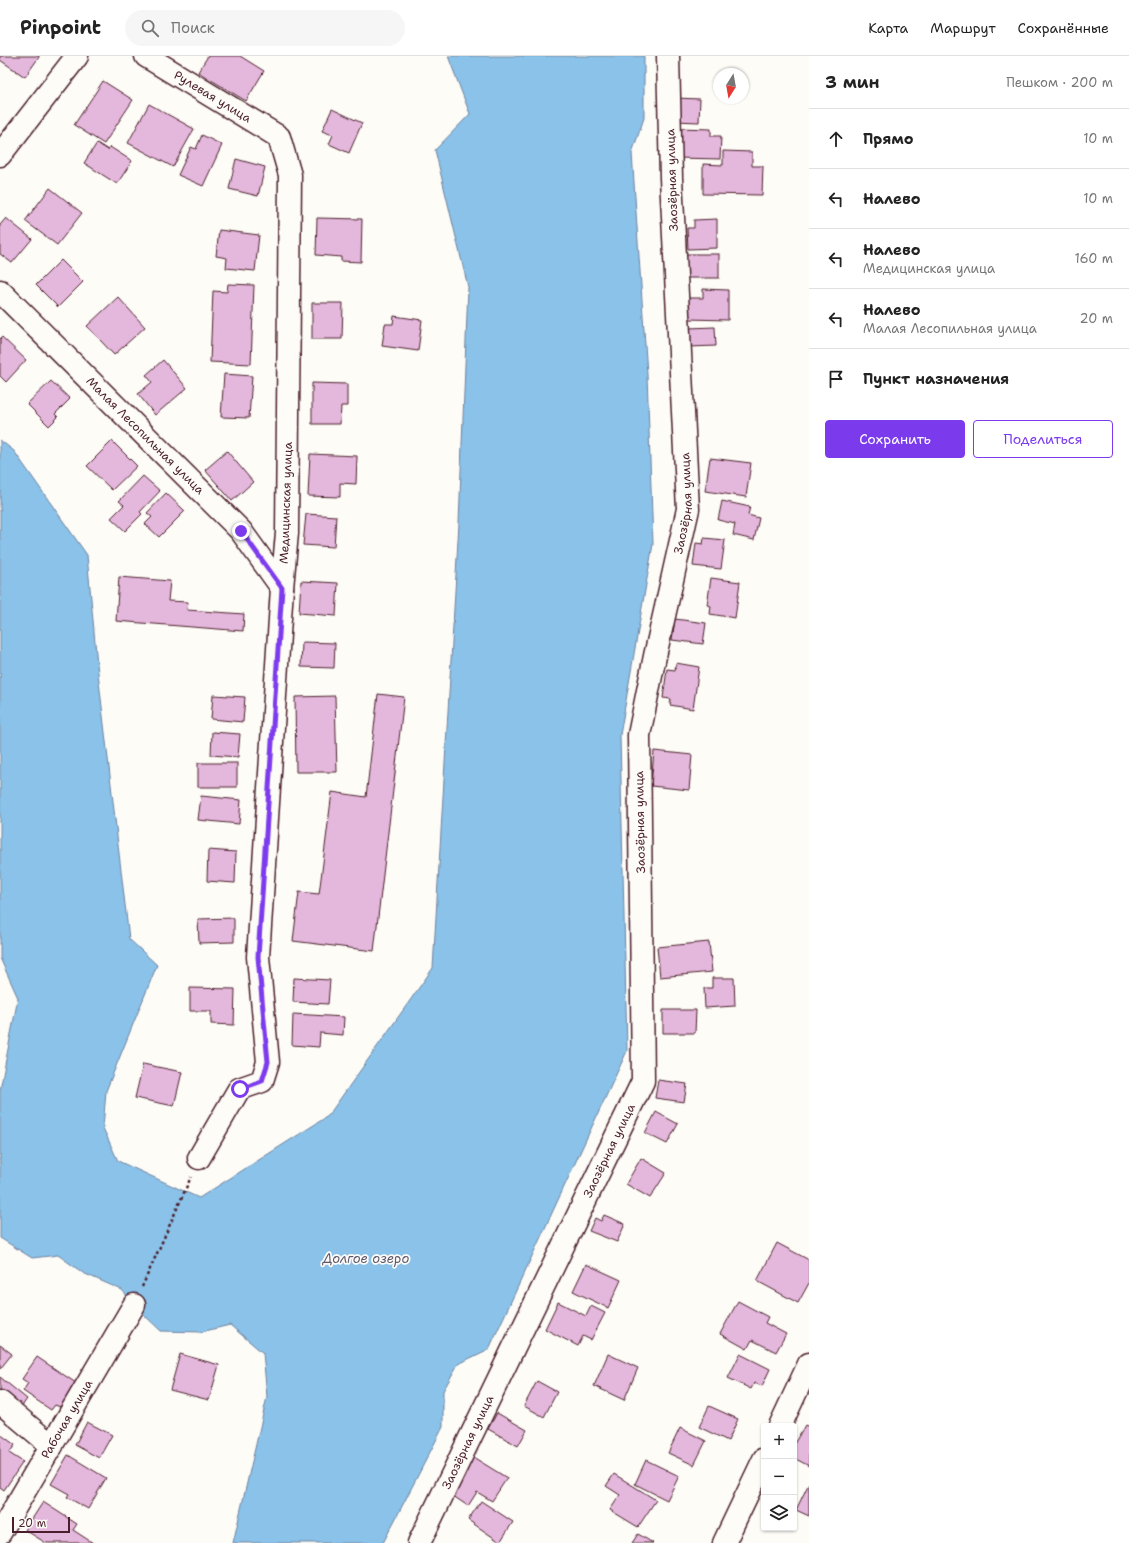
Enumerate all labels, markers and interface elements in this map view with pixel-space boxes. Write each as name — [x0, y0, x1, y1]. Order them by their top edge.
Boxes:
search box — [125, 10, 405, 46]
text: Pinpoint — [20, 15, 101, 40]
icon: search — [139, 17, 161, 39]
text: Поиск — [171, 18, 215, 38]
text: Карта — [868, 19, 908, 37]
text: Маршрут — [930, 19, 996, 37]
text: Сохранённые — [1018, 19, 1109, 37]
street label: Рулевая улица — [171, 67, 255, 127]
north arrow — [713, 68, 749, 104]
text: 3 мин — [825, 71, 880, 93]
text: Пешком · 200 m — [1006, 74, 1113, 91]
street label: Заозёрная улица — [662, 128, 682, 231]
icon: ahead — [825, 128, 847, 150]
text: Прямо — [863, 129, 913, 149]
text: 10 m — [1083, 130, 1113, 147]
icon: left — [825, 188, 847, 210]
text: Налево — [863, 189, 921, 209]
text: 10 m — [1083, 190, 1113, 207]
text: Налево — [863, 240, 921, 260]
icon: left — [825, 248, 847, 270]
text: 160 m — [1075, 250, 1113, 267]
text: Медицинская улица — [863, 260, 995, 277]
text: Налево — [863, 300, 921, 320]
icon: left — [825, 308, 847, 330]
text: 20 m — [1080, 310, 1113, 327]
text: Малая Лесопильная улица — [863, 320, 1037, 337]
icon: arrive — [825, 368, 847, 390]
text: Пункт назначения — [863, 369, 1009, 389]
street label: Малая Лесопильная улица — [83, 373, 208, 498]
button: Сохранить — [825, 420, 965, 458]
button: Поделиться — [973, 420, 1113, 458]
street label: Медицинская улица — [276, 441, 296, 564]
street label: Заозёрная улица — [670, 452, 696, 556]
route end — [232, 522, 250, 540]
street label: Заозёрная улица — [631, 770, 649, 873]
route start — [231, 1080, 249, 1098]
street label: Заозёрная улица — [580, 1101, 639, 1200]
water label: Долгое озеро — [322, 1250, 409, 1267]
street label: Рабочая улица — [37, 1376, 97, 1462]
street label: Заозёрная улица — [438, 1392, 498, 1492]
map controls — [761, 1423, 797, 1531]
button: + — [761, 1423, 797, 1459]
button: − — [761, 1459, 797, 1495]
button: layers — [761, 1495, 797, 1531]
scale bar — [12, 1515, 70, 1534]
text: 20 m — [18, 1516, 46, 1531]

